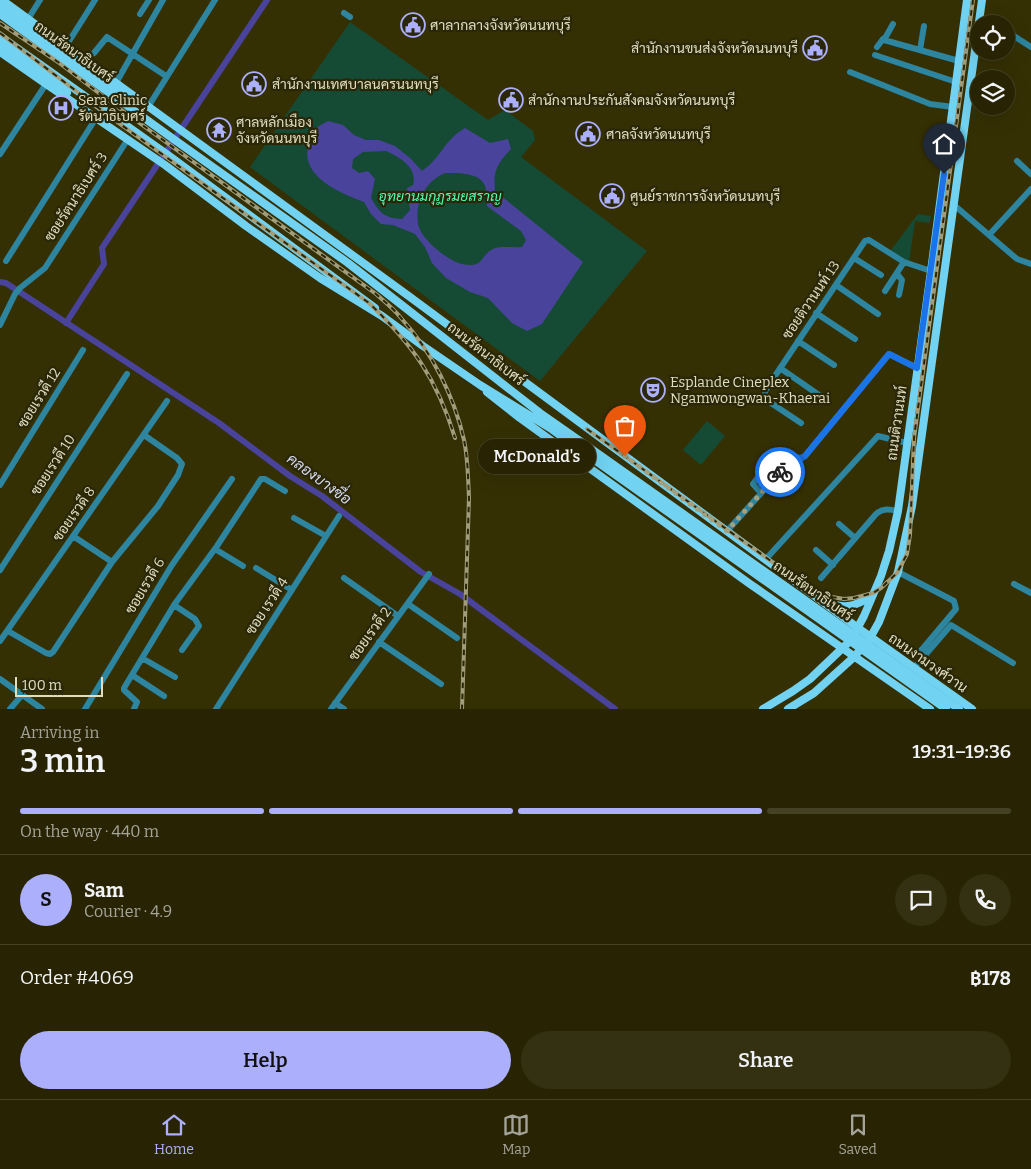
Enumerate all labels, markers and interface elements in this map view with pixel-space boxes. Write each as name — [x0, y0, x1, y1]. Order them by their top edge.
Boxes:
public building icon: ศาลากลางจังหวัดนนทบุรี — [400, 12, 426, 38]
map controls — [970, 15, 1015, 115]
button: locate — [970, 15, 1015, 60]
place label: ศาลากลางจังหวัดนนทบุรี — [430, 16, 571, 35]
street label: ถนนรัตนาธิเบศร์ — [31, 17, 117, 86]
public building icon: สำนักงานขนส่งจังหวัดนนทบุรี — [802, 35, 828, 61]
place label: สำนักงานขนส่งจังหวัดนนทบุรี — [631, 39, 798, 58]
button: layers — [970, 70, 1015, 115]
public building icon: สำนักงานเทศบาลนครนนทบุรี — [241, 71, 267, 97]
place label: สำนักงานเทศบาลนครนนทบุรี — [272, 75, 439, 94]
public building icon: สำนักงานประกันสังคมจังหวัดนนทบุรี — [498, 87, 524, 113]
place label: สำนักงานประกันสังคมจังหวัดนนทบุรี — [528, 91, 735, 110]
place label: Sera Clinic รัตนาธิเบศร์ — [78, 92, 147, 125]
hospital icon: Sera Clinic รัตนาธิเบศร์ — [48, 95, 74, 121]
place label: ศาลหลักเมือง จังหวัดนนทบุรี — [236, 113, 318, 148]
temple icon: ศาลหลักเมือง จังหวัดนนทบุรี — [206, 117, 232, 143]
public building icon: ศาลจังหวัดนนทบุรี — [575, 121, 601, 147]
pin — [923, 123, 965, 174]
place label: ศาลจังหวัดนนทบุรี — [606, 125, 711, 144]
icon: home — [930, 130, 958, 158]
street label: ซอยรัตนาธิเบศร์ 3 — [40, 149, 111, 245]
public building icon: ศูนย์ราชการจังหวัดนนทบุรี — [599, 183, 625, 209]
place label: ศูนย์ราชการจังหวัดนนทบุรี — [630, 187, 781, 206]
park label: อุทยานมกุฎรมยสราญ — [378, 188, 502, 206]
street label: ซอยติวานนท์ 13 — [778, 257, 843, 342]
street label: ถนนรัตนาธิเบศร์ — [444, 318, 529, 389]
street label: ซอยเรวดี 12 — [13, 364, 64, 431]
place label: Esplande Cineplex Ngamwongwan-Khaerai — [670, 374, 830, 407]
theatre icon: Esplande Cineplex Ngamwongwan-Khaerai — [640, 377, 666, 403]
street label: ถนนติวานนท์ — [882, 384, 911, 462]
pin — [604, 405, 646, 456]
icon: bag — [611, 412, 639, 440]
street label: ซอยเรวดี 10 — [26, 431, 79, 499]
callout: McDonald's — [478, 438, 595, 474]
water label: คลองบางซื่อ — [283, 445, 358, 508]
text: McDonald's — [494, 447, 580, 466]
courier — [755, 447, 805, 497]
icon: bike — [766, 458, 794, 486]
street label: ซอยเรวดี 8 — [48, 483, 99, 545]
street label: ซอยเรวดี 6 — [121, 554, 168, 617]
street label: ถนนรัตนาธิเบศร์ — [770, 557, 857, 625]
street label: ซอย เรวดี 4 — [241, 573, 292, 638]
street label: ซอยเรวดี 2 — [344, 603, 395, 664]
street label: ถนนงามวงศ์วาน — [885, 629, 971, 697]
scale bar — [15, 674, 102, 697]
text: 100 m — [22, 677, 62, 694]
text: Arriving in — [20, 723, 99, 742]
text: 19:31–19:36 — [912, 740, 1011, 763]
text: 3 min — [20, 742, 105, 780]
text: On the way · 440 m — [20, 822, 159, 841]
button: chat — [895, 874, 947, 926]
button: phone — [959, 874, 1011, 926]
text: Sam — [84, 879, 124, 902]
text: S — [40, 888, 52, 911]
text: Courier · 4.9 — [84, 902, 172, 921]
text: Order #4069 — [20, 966, 134, 989]
text: ฿178 — [970, 967, 1011, 990]
button: Help — [20, 1031, 511, 1089]
button: Share — [521, 1031, 1011, 1089]
tab: Home — [154, 1111, 194, 1158]
tab: Map — [502, 1111, 530, 1158]
tab: Saved — [838, 1111, 877, 1158]

